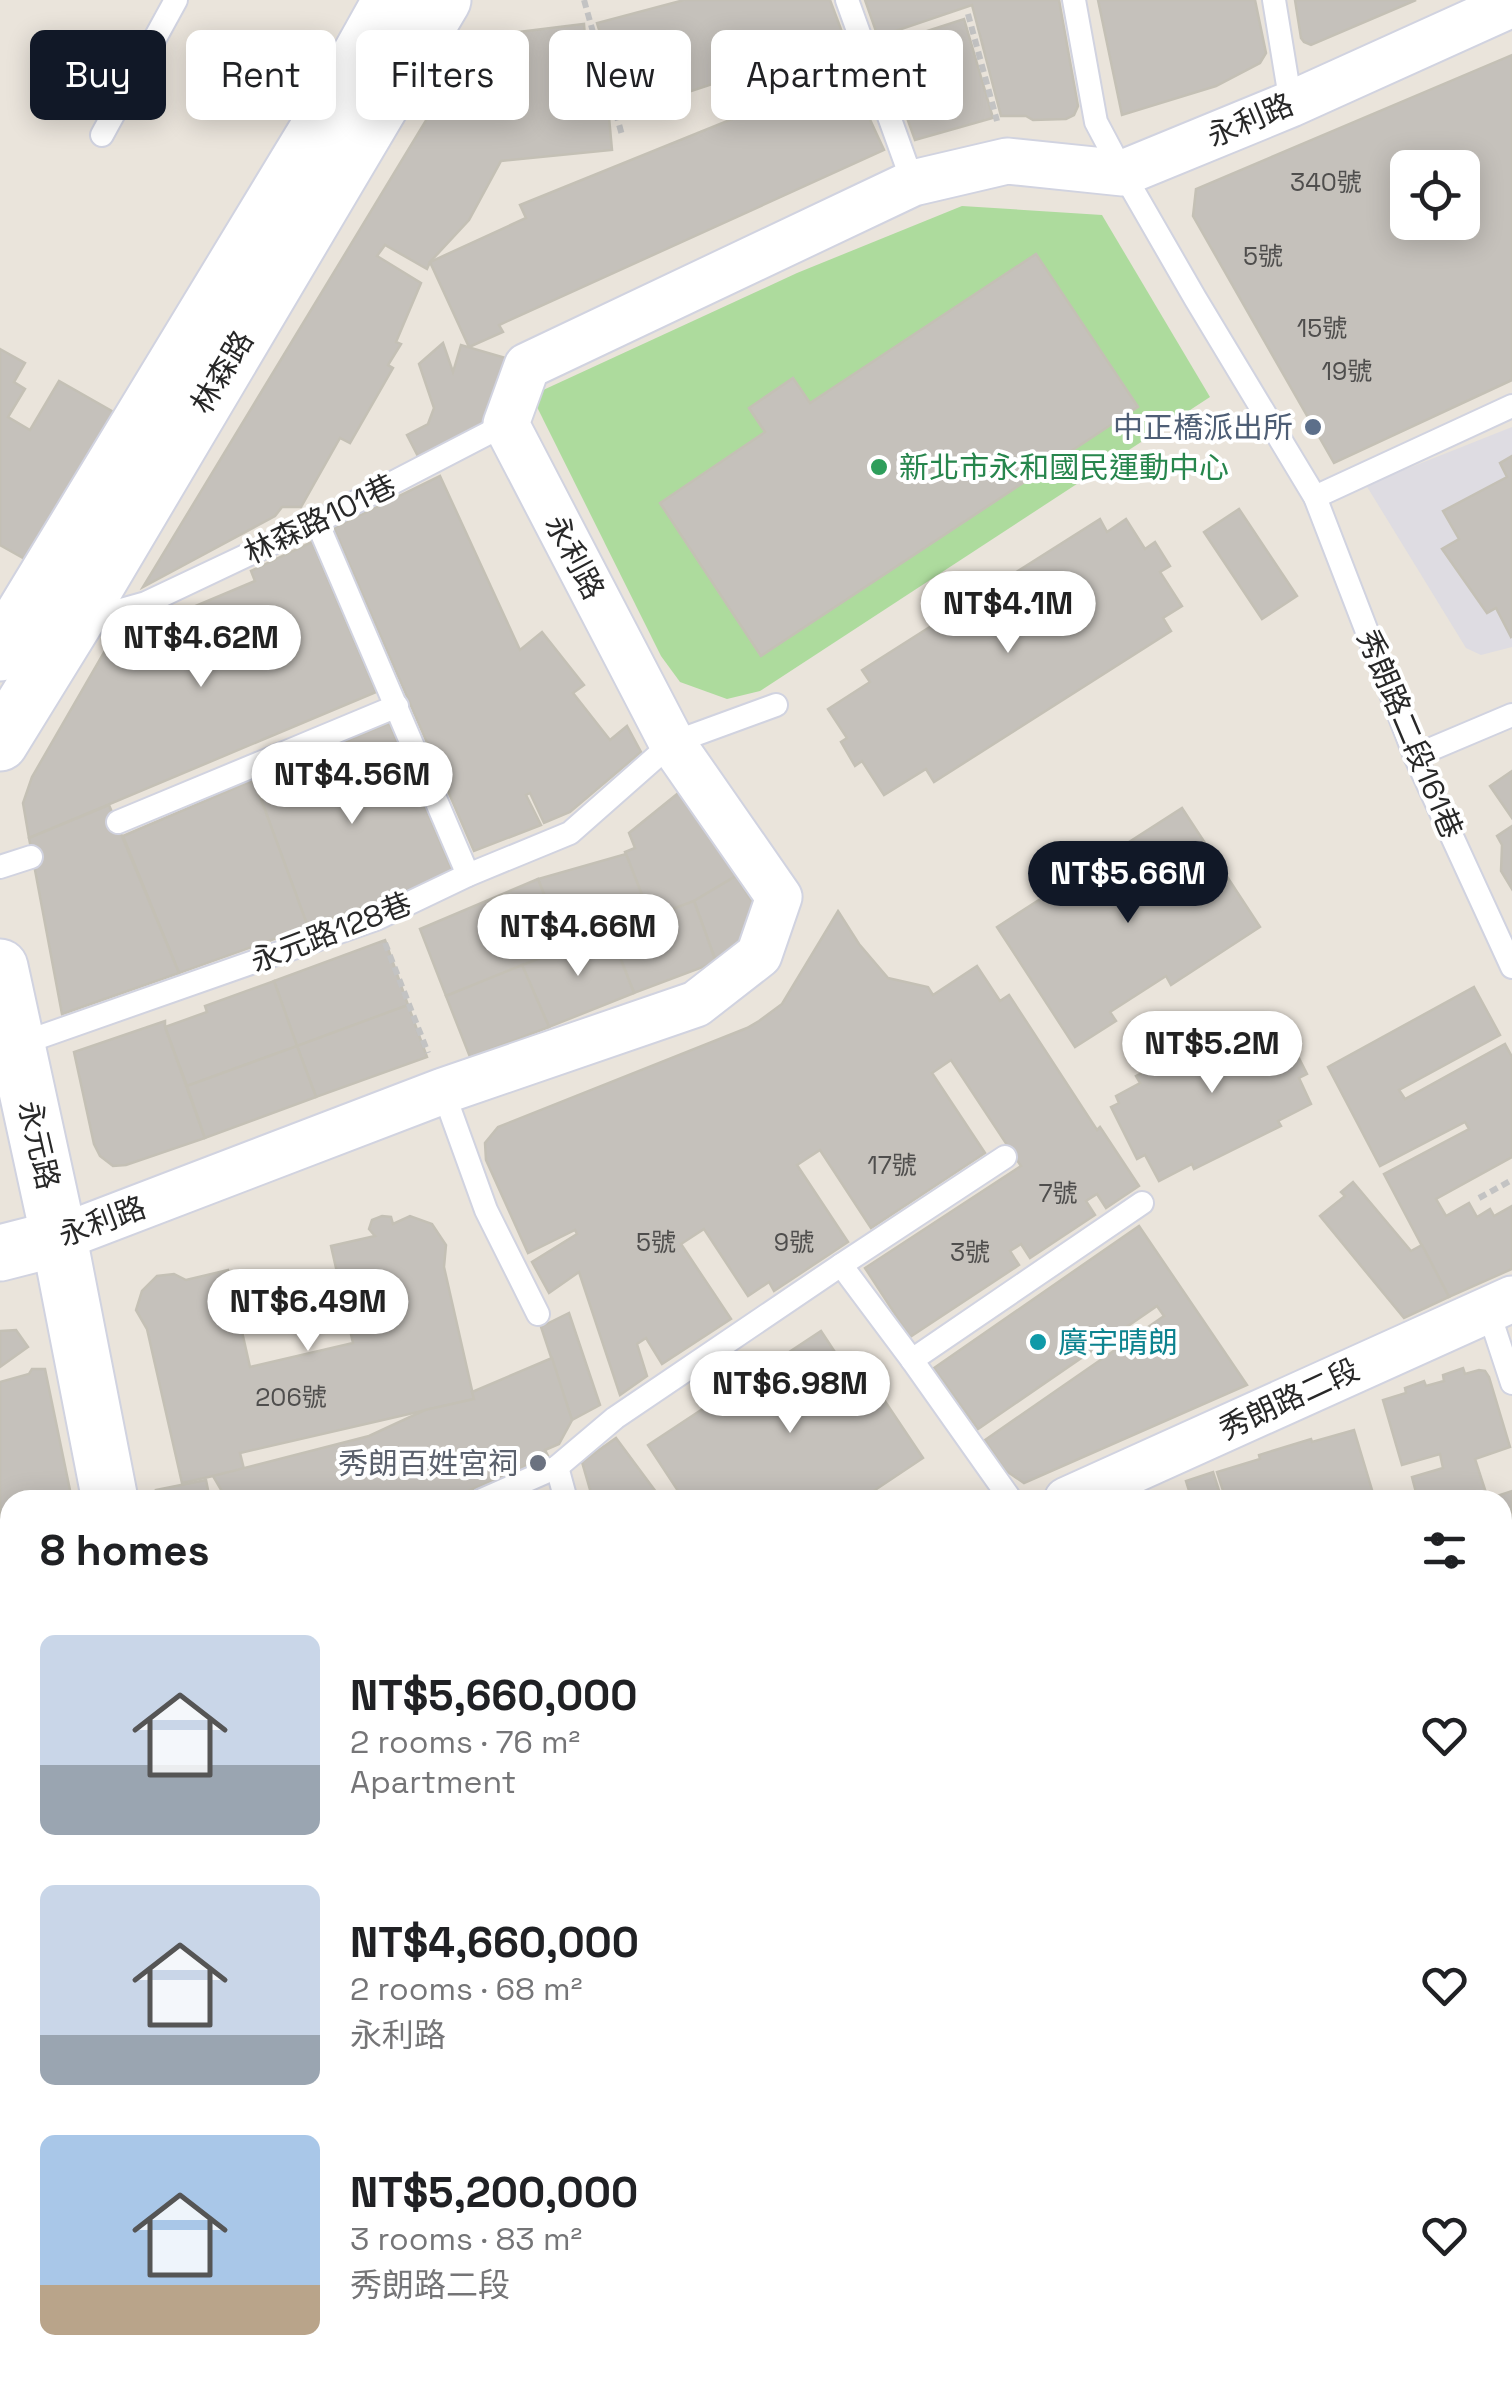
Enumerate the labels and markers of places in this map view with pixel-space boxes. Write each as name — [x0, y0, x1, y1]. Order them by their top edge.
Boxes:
place label: 中正橋派出所 — [1113, 408, 1293, 447]
marker: 中正橋派出所 — [1302, 416, 1324, 438]
place label: 新北市永和國民運動中心 — [899, 448, 1229, 487]
marker: 新北市永和國民運動中心 — [868, 456, 890, 478]
pin: NT$4.1M — [916, 571, 1100, 656]
pin: NT$4.62M — [98, 605, 304, 690]
pin: NT$4.56M — [249, 742, 455, 827]
pin: NT$5.66M — [1025, 841, 1231, 926]
pin: NT$4.66M — [475, 894, 681, 979]
pin: NT$5.2M — [1120, 1011, 1304, 1096]
pin: NT$6.49M — [205, 1269, 411, 1354]
place label: 廣宇晴朗 — [1058, 1323, 1178, 1362]
marker: 廣宇晴朗 — [1027, 1331, 1049, 1353]
pin: NT$6.98M — [687, 1351, 893, 1436]
place label: 秀朗百姓宮祠 — [338, 1444, 518, 1483]
marker: 秀朗百姓宮祠 — [527, 1452, 549, 1474]

